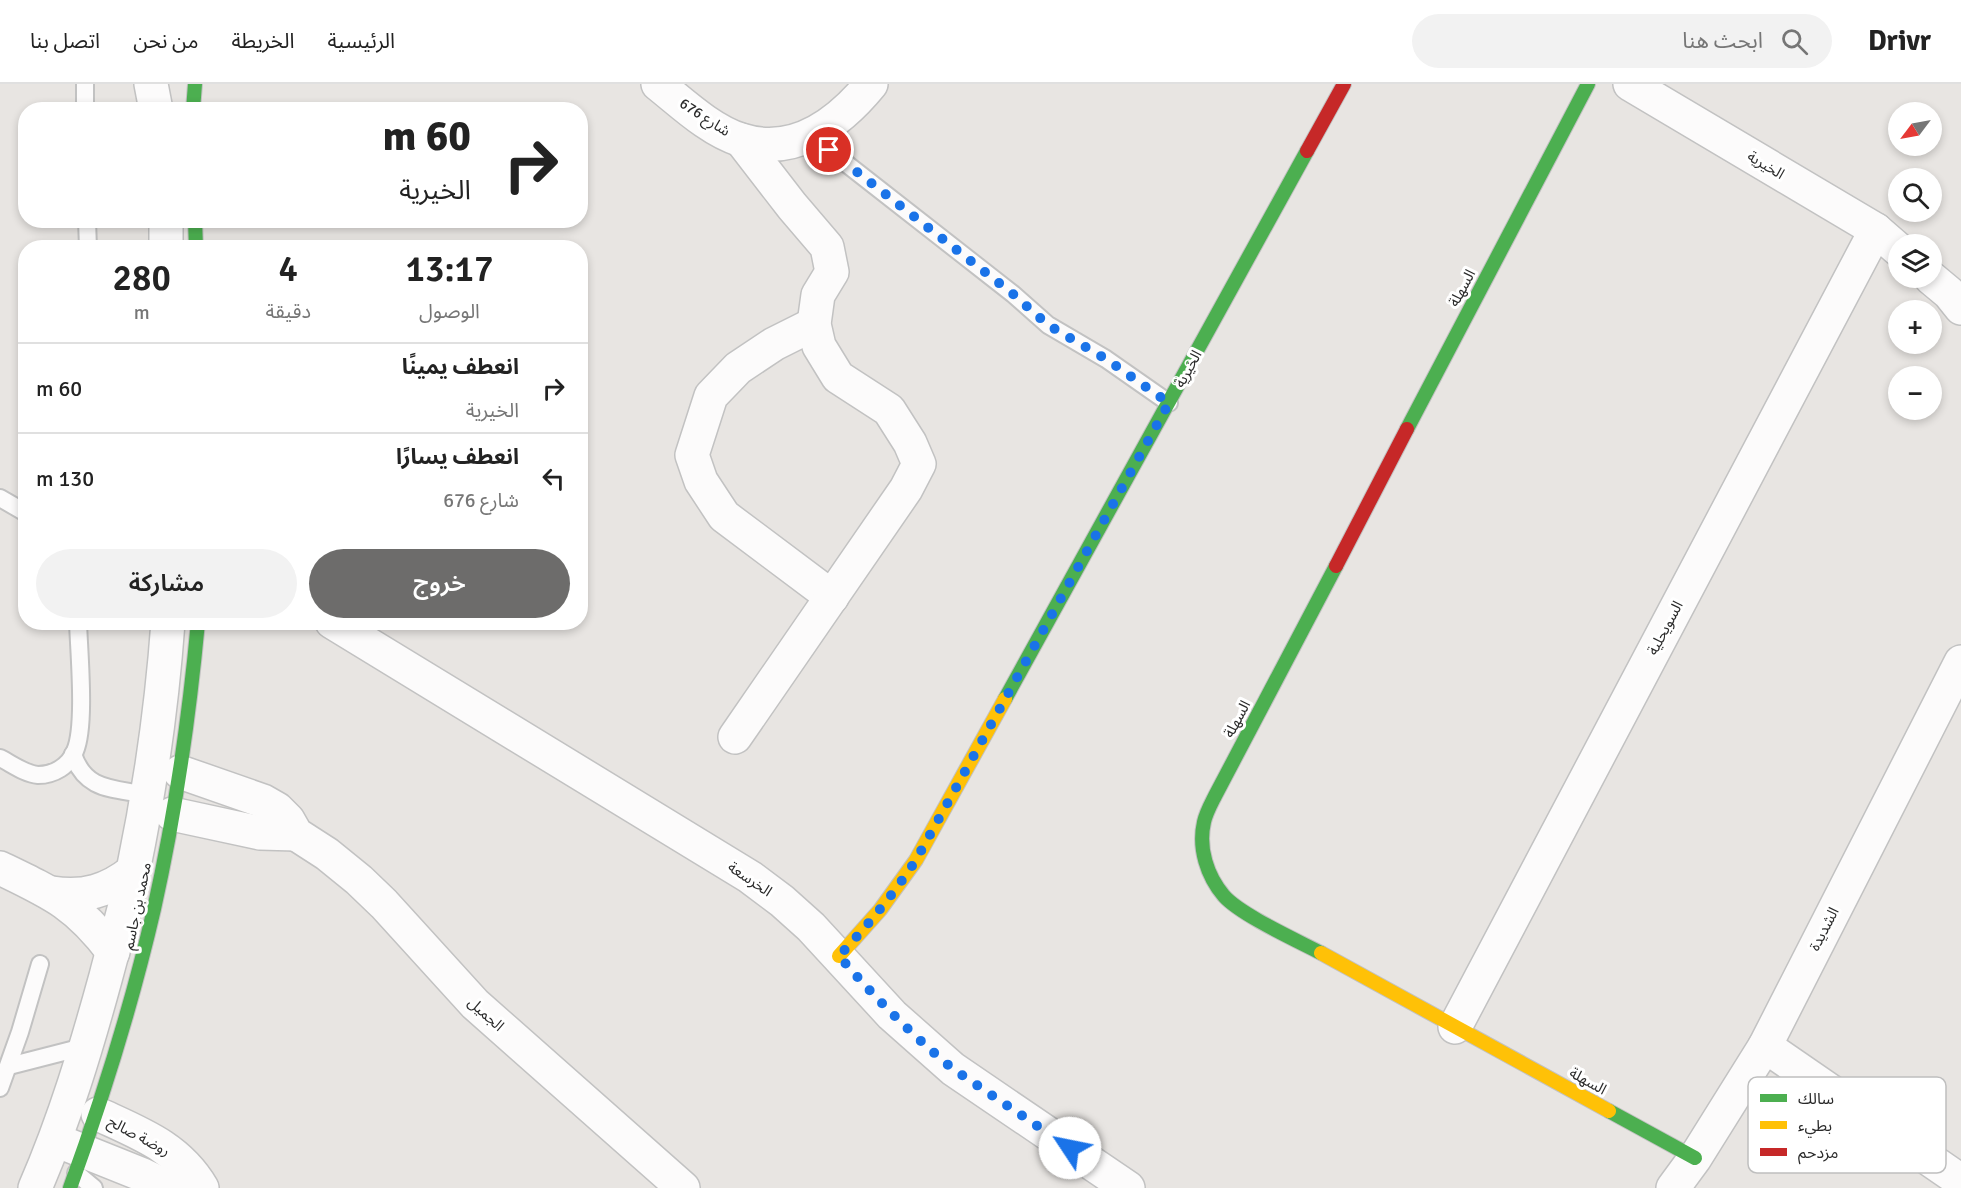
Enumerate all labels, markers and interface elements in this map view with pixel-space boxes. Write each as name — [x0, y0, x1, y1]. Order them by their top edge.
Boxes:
search box — [1412, 14, 1832, 68]
text: Drivr — [1868, 24, 1931, 58]
icon: search — [1778, 25, 1811, 58]
text: ابحث هنا — [1682, 27, 1763, 54]
text: اتصل بنا — [30, 28, 100, 54]
text: من نحن — [133, 28, 198, 54]
text: الخريطة — [231, 28, 294, 54]
text: الرئيسية — [327, 28, 395, 54]
street label: شارع 676 — [675, 94, 734, 143]
north arrow — [1888, 102, 1942, 156]
map controls — [1888, 102, 1942, 420]
text: 60 m — [382, 111, 471, 162]
pin — [803, 124, 854, 175]
icon: right — [492, 126, 570, 204]
icon: arrive — [812, 133, 845, 166]
street label: الخيرية — [1744, 147, 1788, 183]
button: search — [1888, 168, 1942, 222]
text: الخيرية — [399, 174, 471, 207]
button: layers — [1888, 234, 1942, 288]
text: 4 — [278, 247, 298, 292]
text: 13:17 — [406, 247, 493, 292]
text: 280 — [113, 256, 171, 301]
street label: السهلة — [1445, 266, 1479, 310]
text: دقيقة — [265, 299, 311, 324]
text: الوصول — [419, 299, 480, 324]
text: m — [134, 300, 150, 325]
button: + — [1888, 300, 1942, 354]
street label: الخيرية — [1170, 347, 1206, 391]
text: انعطف يمينًا — [402, 353, 519, 380]
button: − — [1888, 366, 1942, 420]
icon: right — [537, 372, 570, 405]
text: 60 m — [36, 375, 82, 402]
text: الخيرية — [466, 398, 519, 423]
text: انعطف يسارًا — [396, 443, 519, 470]
icon: left — [537, 462, 570, 495]
text: 130 m — [36, 465, 94, 492]
text: شارع 676 — [443, 488, 519, 513]
button: مشاركة — [36, 549, 297, 618]
button: خروج — [309, 549, 570, 618]
street label: السويحلية — [1643, 598, 1687, 658]
street label: السهلة — [1220, 697, 1254, 741]
street label: الخرسعة — [724, 858, 776, 900]
street label: محمد بن جاسم — [119, 861, 157, 952]
street label: الشديدة — [1805, 904, 1843, 954]
street label: الجميل — [464, 993, 508, 1035]
street label: السهلة — [1566, 1064, 1610, 1098]
legend — [1748, 1077, 1946, 1173]
text: سالك — [1798, 1089, 1834, 1109]
street label: روضة صالح — [103, 1112, 173, 1163]
position arrow — [1038, 1116, 1102, 1180]
text: بطيء — [1798, 1116, 1832, 1138]
text: مزدحم — [1798, 1143, 1838, 1165]

